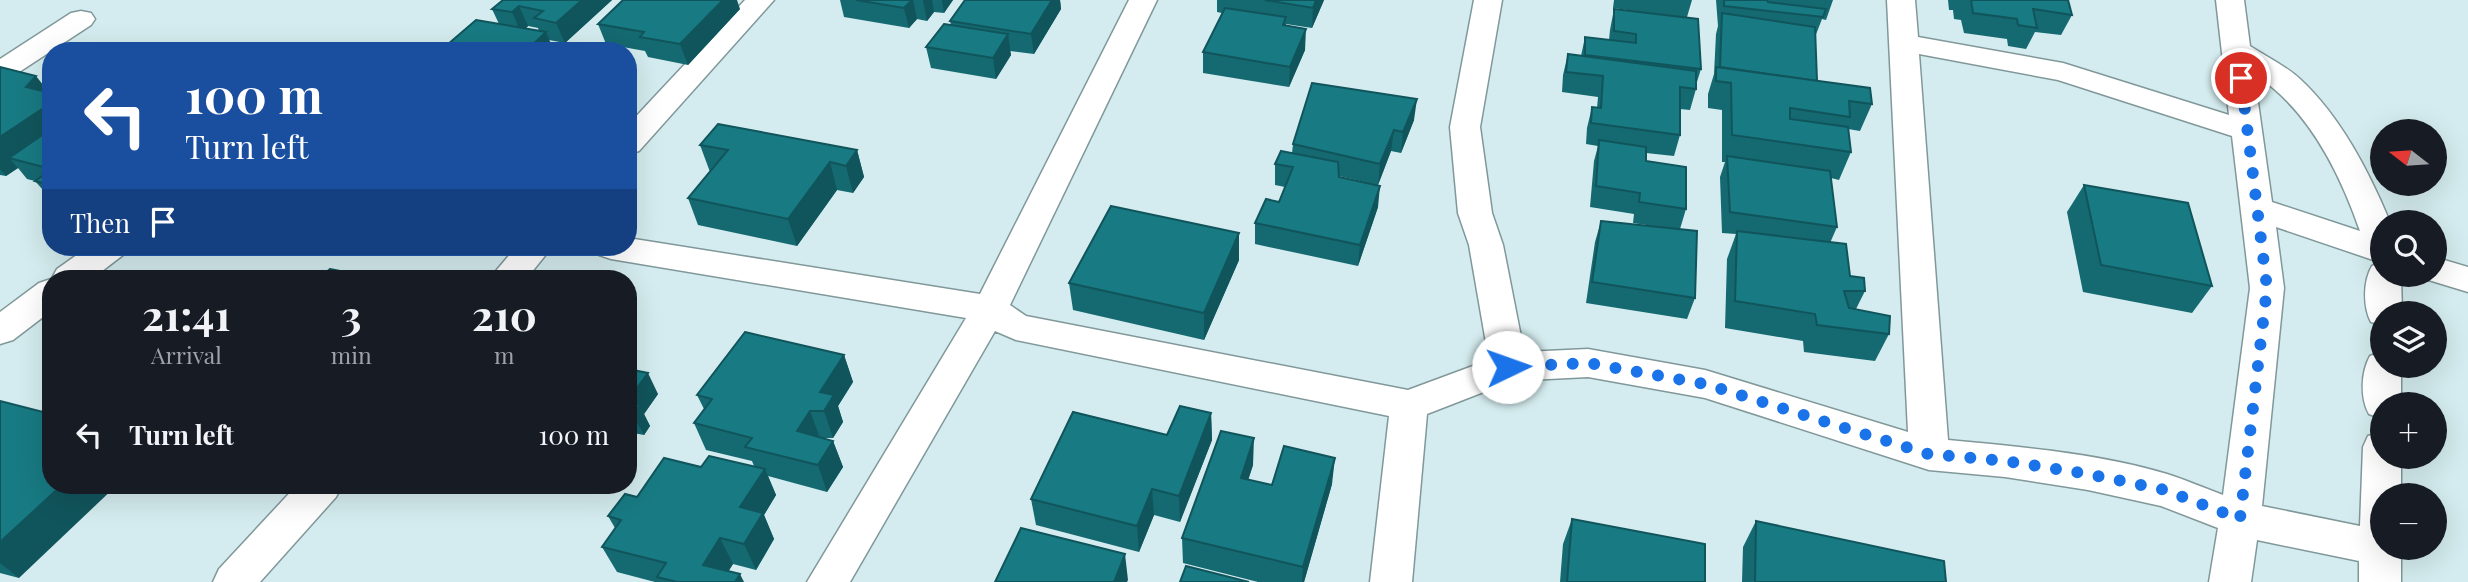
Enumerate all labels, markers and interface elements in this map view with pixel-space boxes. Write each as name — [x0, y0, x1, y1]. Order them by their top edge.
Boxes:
pin — [2211, 48, 2271, 108]
icon: arrive — [2222, 59, 2260, 97]
text: 100 m — [185, 61, 323, 126]
icon: left — [70, 70, 161, 161]
north arrow — [2370, 119, 2446, 196]
map controls — [2370, 119, 2447, 560]
text: Turn left — [185, 124, 309, 167]
icon: arrive — [144, 203, 182, 241]
text: Then — [70, 205, 130, 240]
button: search — [2370, 210, 2447, 287]
text: 21:41 — [142, 286, 231, 342]
text: 3 — [341, 286, 361, 342]
text: 210 — [472, 286, 537, 342]
button: layers — [2370, 301, 2447, 378]
position arrow — [1471, 330, 1545, 404]
text: Arrival — [151, 339, 222, 370]
text: min — [331, 339, 372, 370]
text: m — [494, 339, 515, 370]
button: + — [2370, 392, 2447, 469]
icon: left — [70, 416, 108, 454]
text: Turn left — [129, 417, 234, 452]
text: 100 m — [539, 417, 609, 452]
button: − — [2370, 483, 2447, 560]

